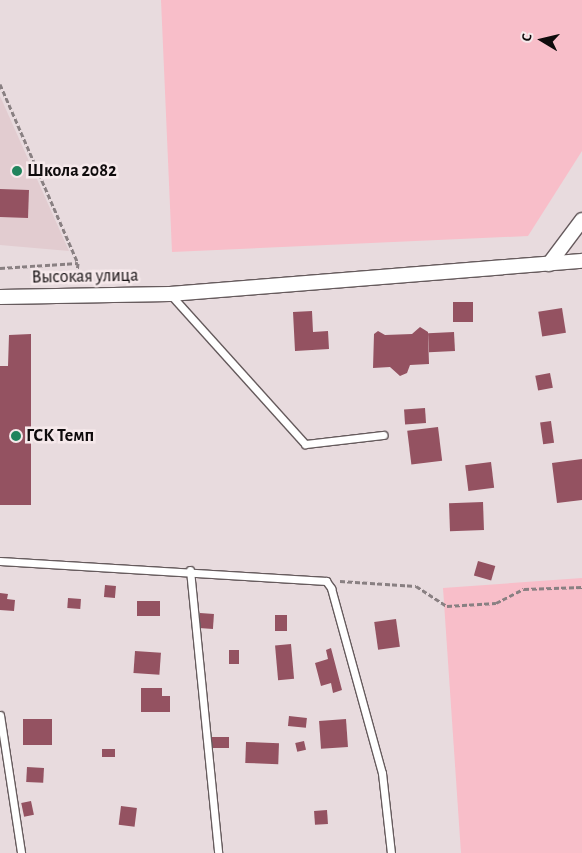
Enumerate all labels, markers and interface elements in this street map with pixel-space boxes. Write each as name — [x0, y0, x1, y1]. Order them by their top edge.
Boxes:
north arrow — [517, 15, 567, 65]
text: С — [520, 33, 535, 43]
place label: Школа 2082 — [27, 160, 117, 182]
marker: Школа 2082 — [11, 165, 23, 177]
street label: Высокая улица — [31, 265, 139, 289]
place label: ГСК Темп — [26, 425, 94, 447]
marker: ГСК Темп — [10, 430, 22, 442]

